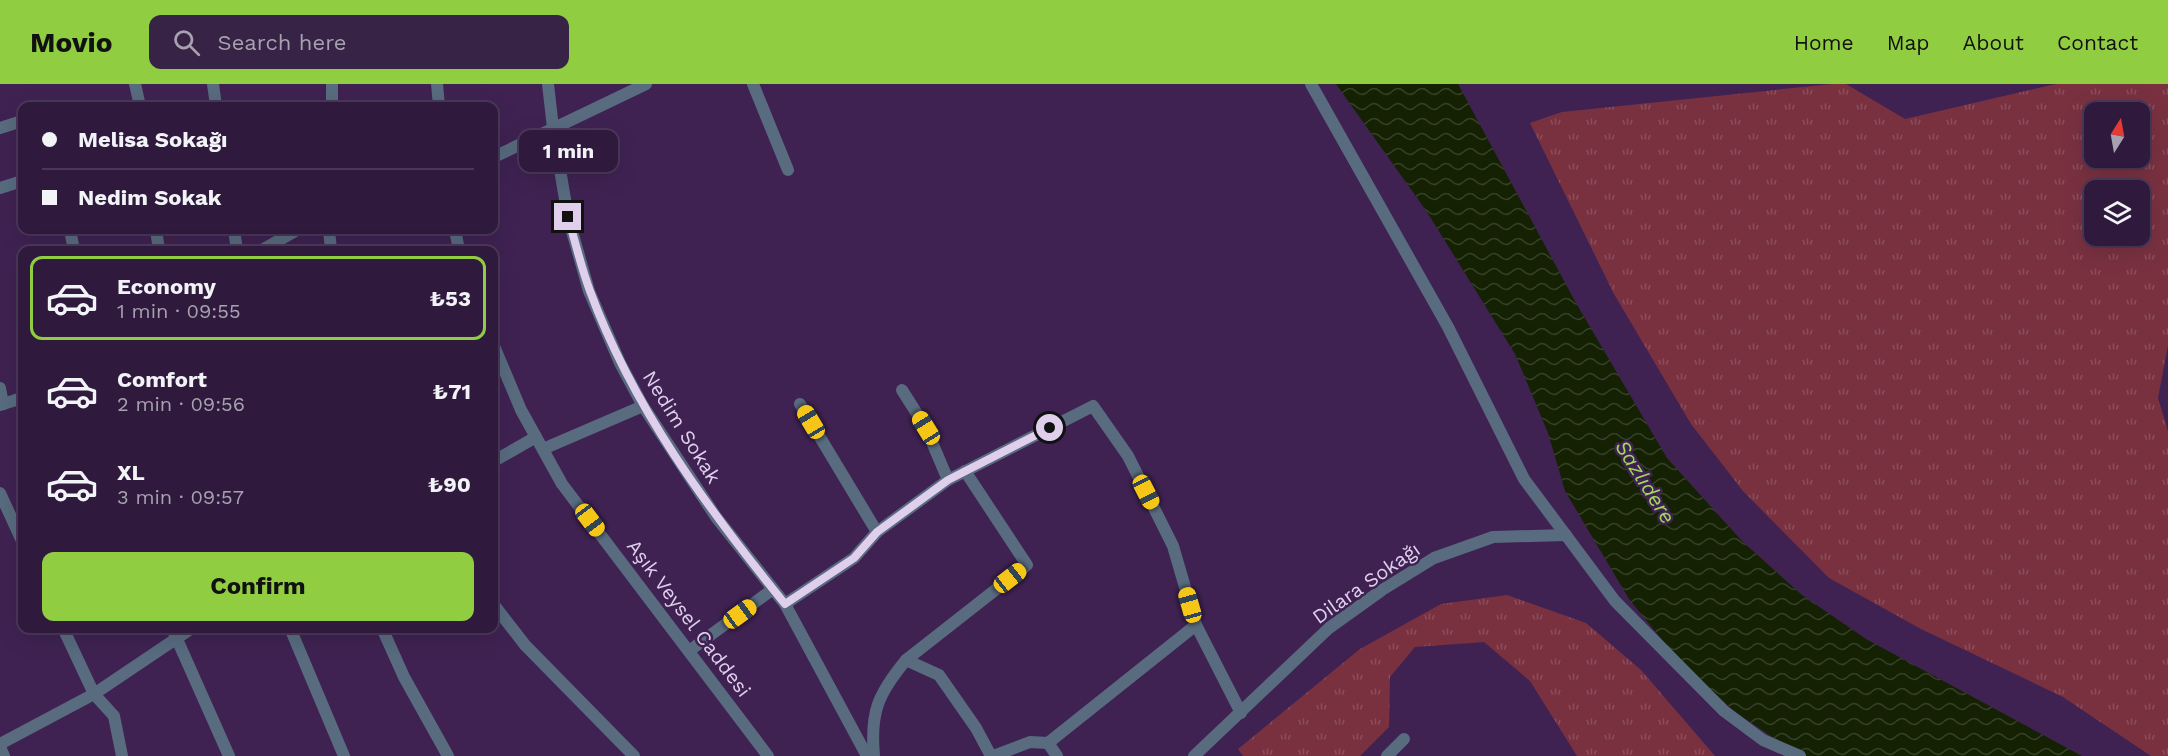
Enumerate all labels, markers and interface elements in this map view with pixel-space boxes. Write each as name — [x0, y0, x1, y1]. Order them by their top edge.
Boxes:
search box — [149, 15, 569, 69]
text: Movio — [30, 26, 113, 59]
icon: search — [170, 26, 203, 59]
text: Search here — [218, 30, 347, 55]
text: Home — [1794, 30, 1854, 55]
text: Map — [1887, 30, 1930, 55]
text: About — [1963, 30, 2024, 55]
text: Contact — [2057, 30, 2138, 55]
north arrow — [2084, 102, 2150, 168]
map controls — [2084, 102, 2150, 246]
text: Melisa Sokağı — [78, 127, 227, 152]
callout: 1 min — [518, 130, 618, 172]
text: 1 min — [543, 139, 594, 163]
button: layers — [2084, 180, 2150, 246]
text: Nedim Sokak — [78, 185, 222, 210]
route end — [554, 203, 581, 230]
icon: car — [45, 271, 99, 325]
text: Economy — [117, 274, 216, 299]
text: ₺53 — [430, 286, 471, 311]
text: 1 min · 09:55 — [117, 299, 241, 323]
icon: car — [45, 364, 99, 418]
street label: Nedim Sokak — [638, 366, 726, 488]
text: Comfort — [117, 367, 207, 392]
text: ₺71 — [433, 379, 471, 404]
text: 2 min · 09:56 — [117, 392, 245, 416]
car — [794, 402, 828, 442]
car — [909, 408, 943, 448]
route start — [1036, 414, 1063, 441]
water label: Sazlıdere — [1610, 435, 1681, 528]
icon: car — [45, 457, 99, 511]
text: XL — [117, 460, 145, 485]
text: ₺90 — [428, 472, 471, 497]
car — [1130, 472, 1162, 512]
text: 3 min · 09:57 — [117, 485, 244, 509]
car — [572, 500, 608, 540]
street label: Aşık Veysel Caddesi — [622, 535, 756, 701]
street label: Dilara Sokağı — [1308, 537, 1424, 629]
button: Confirm — [42, 552, 474, 621]
car — [990, 560, 1030, 596]
car — [1176, 585, 1204, 625]
car — [720, 596, 760, 632]

